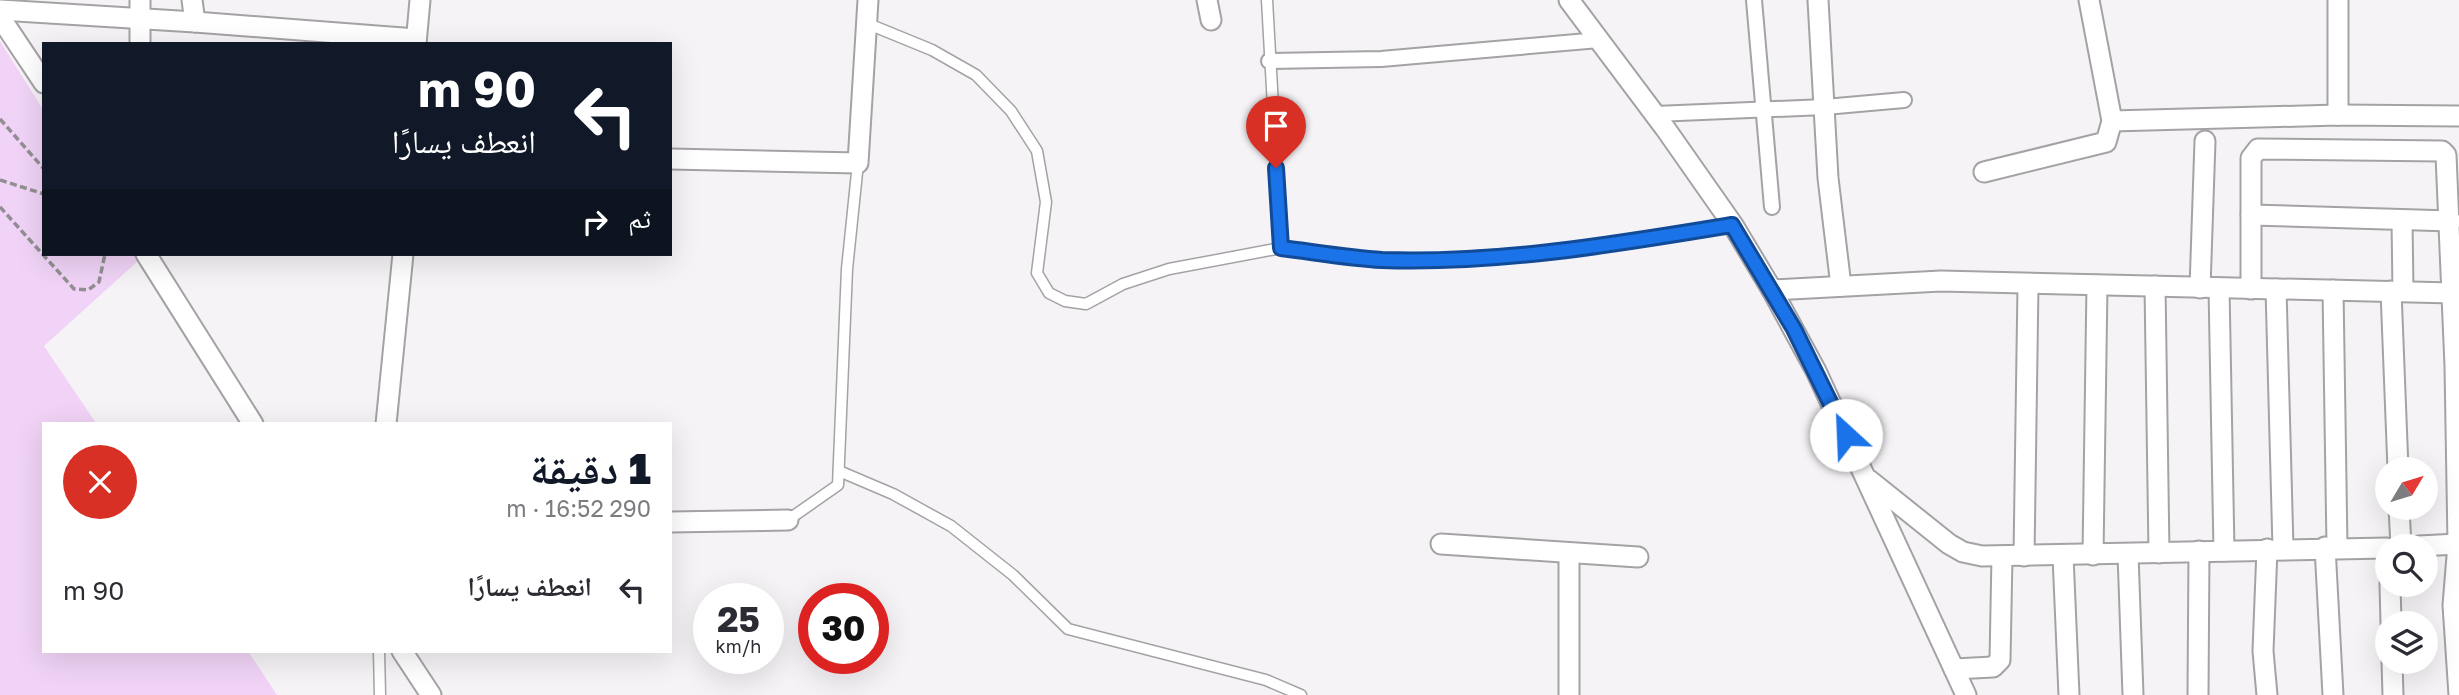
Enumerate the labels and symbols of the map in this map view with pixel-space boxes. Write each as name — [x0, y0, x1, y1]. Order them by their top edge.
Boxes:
pin — [1246, 96, 1306, 168]
position arrow — [1809, 398, 1883, 472]
north arrow — [2375, 457, 2438, 520]
speed limit sign: 30 — [798, 583, 889, 674]

